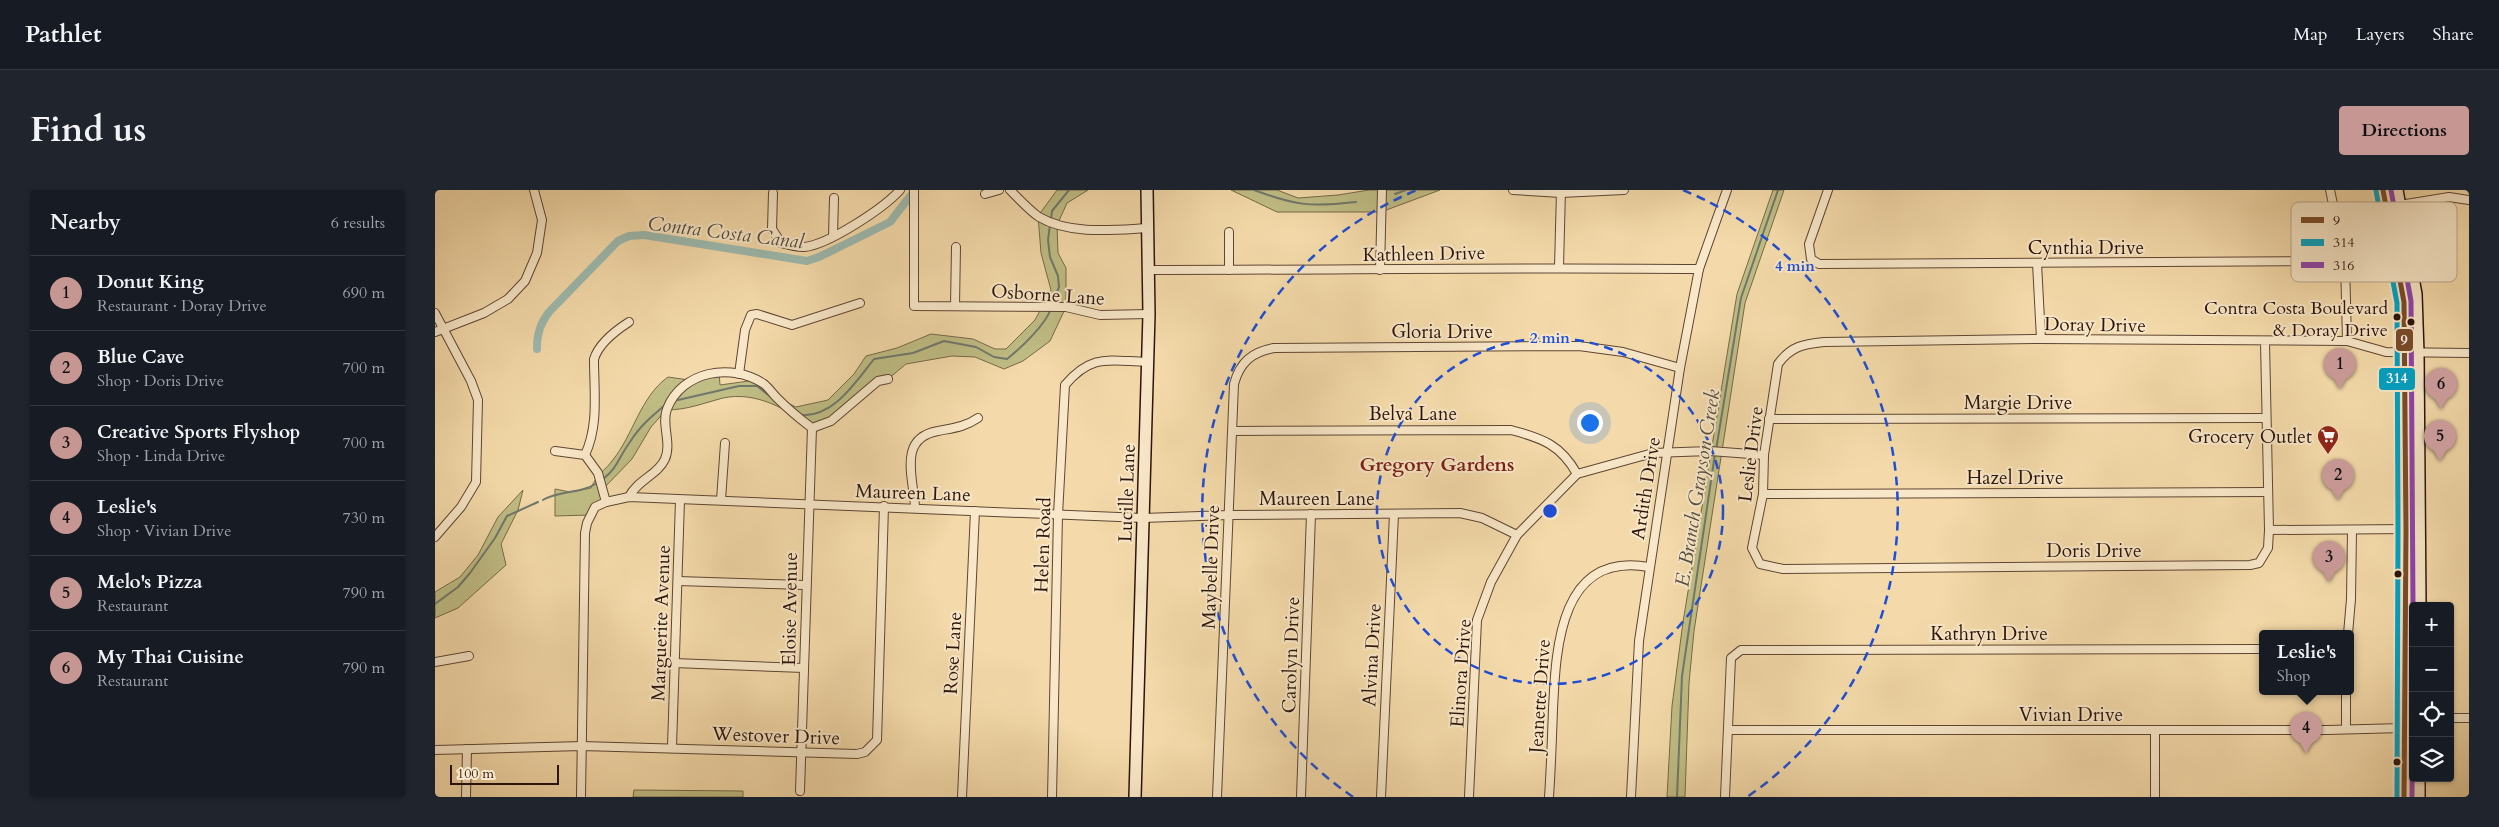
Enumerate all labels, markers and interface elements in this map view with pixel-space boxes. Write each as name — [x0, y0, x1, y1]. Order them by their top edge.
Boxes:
text: Pathlet — [25, 18, 102, 51]
text: Map — [2293, 22, 2328, 47]
text: Layers — [2356, 22, 2405, 47]
text: Share — [2433, 22, 2474, 47]
text: Find us — [30, 106, 146, 154]
button: Directions — [2339, 106, 2469, 155]
legend — [2291, 202, 2457, 282]
text: Nearby — [50, 208, 121, 237]
water label: Contra Costa Canal — [646, 210, 806, 256]
text: 9 — [2333, 211, 2340, 230]
text: 6 results — [331, 212, 385, 234]
text: 314 — [2333, 233, 2355, 252]
street label: Cynthia Drive — [2028, 235, 2144, 261]
street label: Kathleen Drive — [1362, 240, 1486, 268]
text: 4 min — [1775, 256, 1815, 276]
text: 316 — [2333, 256, 2355, 275]
text: Donut King — [97, 269, 204, 295]
street label: Osborne Lane — [990, 278, 1106, 312]
text: 1 — [62, 282, 70, 304]
text: 690 m — [343, 282, 385, 304]
text: Restaurant · Doray Drive — [97, 295, 267, 317]
place label: Contra Costa Boulevard & Doray Drive — [2204, 296, 2388, 343]
street label: Doray Drive — [2044, 311, 2146, 339]
marker: Contra Costa Boulevard & Doray Drive — [2392, 312, 2402, 322]
unlabelled marker — [2406, 317, 2416, 327]
street label: Gloria Drive — [1391, 319, 1493, 345]
text: 2 min — [1530, 328, 1570, 348]
line badge: 9 — [2395, 328, 2414, 352]
text: 9 — [2400, 331, 2408, 350]
text: Blue Cave — [97, 344, 185, 370]
pin: 1 — [2324, 348, 2356, 389]
text: 2 — [62, 357, 70, 379]
text: 700 m — [343, 357, 385, 379]
line badge: 314 — [2378, 367, 2416, 391]
pin: 6 — [2425, 368, 2457, 409]
text: 314 — [2386, 369, 2408, 388]
text: Shop · Doris Drive — [97, 370, 224, 392]
water label: E. Branch Grayson Creek — [1669, 387, 1726, 589]
street label: Margie Drive — [1964, 390, 2072, 416]
street label: Belva Lane — [1369, 401, 1457, 427]
street label: Leslie Drive — [1732, 405, 1770, 504]
your location — [1577, 410, 1603, 436]
text: Creative Sports Flyshop — [97, 419, 300, 445]
pin: 5 — [2424, 420, 2456, 461]
place label: Grocery Outlet — [2188, 424, 2312, 450]
supermarket icon: Grocery Outlet — [2316, 424, 2340, 455]
text: 3 — [62, 432, 70, 454]
text: 700 m — [343, 432, 385, 454]
street label: Ardith Drive — [1625, 435, 1667, 541]
street label: Lucille Lane — [1112, 443, 1142, 543]
text: Shop · Linda Drive — [97, 445, 225, 467]
district label: Gregory Gardens — [1360, 451, 1514, 478]
pin: 2 — [2322, 459, 2354, 500]
street label: Hazel Drive — [1966, 465, 2064, 491]
street label: Maureen Lane — [855, 478, 971, 508]
street label: Maureen Lane — [1259, 486, 1375, 512]
text: Leslie's — [97, 494, 157, 520]
street label: Helen Road — [1028, 497, 1058, 593]
centre of rings — [1541, 502, 1559, 520]
street label: Maybelle Drive — [1196, 504, 1226, 630]
text: 4 — [62, 507, 70, 529]
text: 730 m — [343, 507, 385, 529]
text: Shop · Vivian Drive — [97, 520, 231, 542]
street label: Doris Drive — [2046, 538, 2142, 564]
pin: 3 — [2313, 541, 2345, 582]
street label: Marguerite Avenue — [645, 544, 677, 702]
street label: Eloise Avenue — [776, 552, 804, 666]
text: Melo's Pizza — [97, 569, 203, 595]
unlabelled marker — [2393, 569, 2403, 579]
text: 5 — [62, 582, 70, 604]
text: 790 m — [343, 582, 385, 604]
text: Restaurant — [97, 595, 168, 617]
street label: Carolyn Drive — [1276, 596, 1306, 714]
map controls — [2409, 602, 2454, 782]
button: + — [2409, 602, 2454, 647]
street label: Alvina Drive — [1356, 603, 1388, 707]
street label: Rose Lane — [938, 611, 968, 695]
street label: Elinora Drive — [1444, 618, 1478, 728]
street label: Kathryn Drive — [1930, 621, 2048, 647]
popup — [2259, 630, 2354, 695]
street label: Jeanette Drive — [1523, 638, 1557, 757]
text: Leslie's — [2277, 639, 2336, 665]
text: My Thai Cuisine — [97, 644, 244, 670]
button: − — [2409, 647, 2454, 692]
text: 6 — [62, 657, 70, 679]
text: 790 m — [343, 657, 385, 679]
text: Shop — [2277, 665, 2311, 687]
text: Restaurant — [97, 670, 168, 692]
button: locate — [2409, 692, 2454, 737]
street label: Vivian Drive — [2019, 702, 2123, 728]
pin: 4 — [2290, 712, 2322, 753]
street label: Westover Drive — [710, 721, 841, 751]
button: layers — [2409, 737, 2454, 782]
unlabelled marker — [2392, 757, 2402, 767]
scale bar — [450, 762, 559, 785]
text: 100 m — [457, 764, 494, 783]

